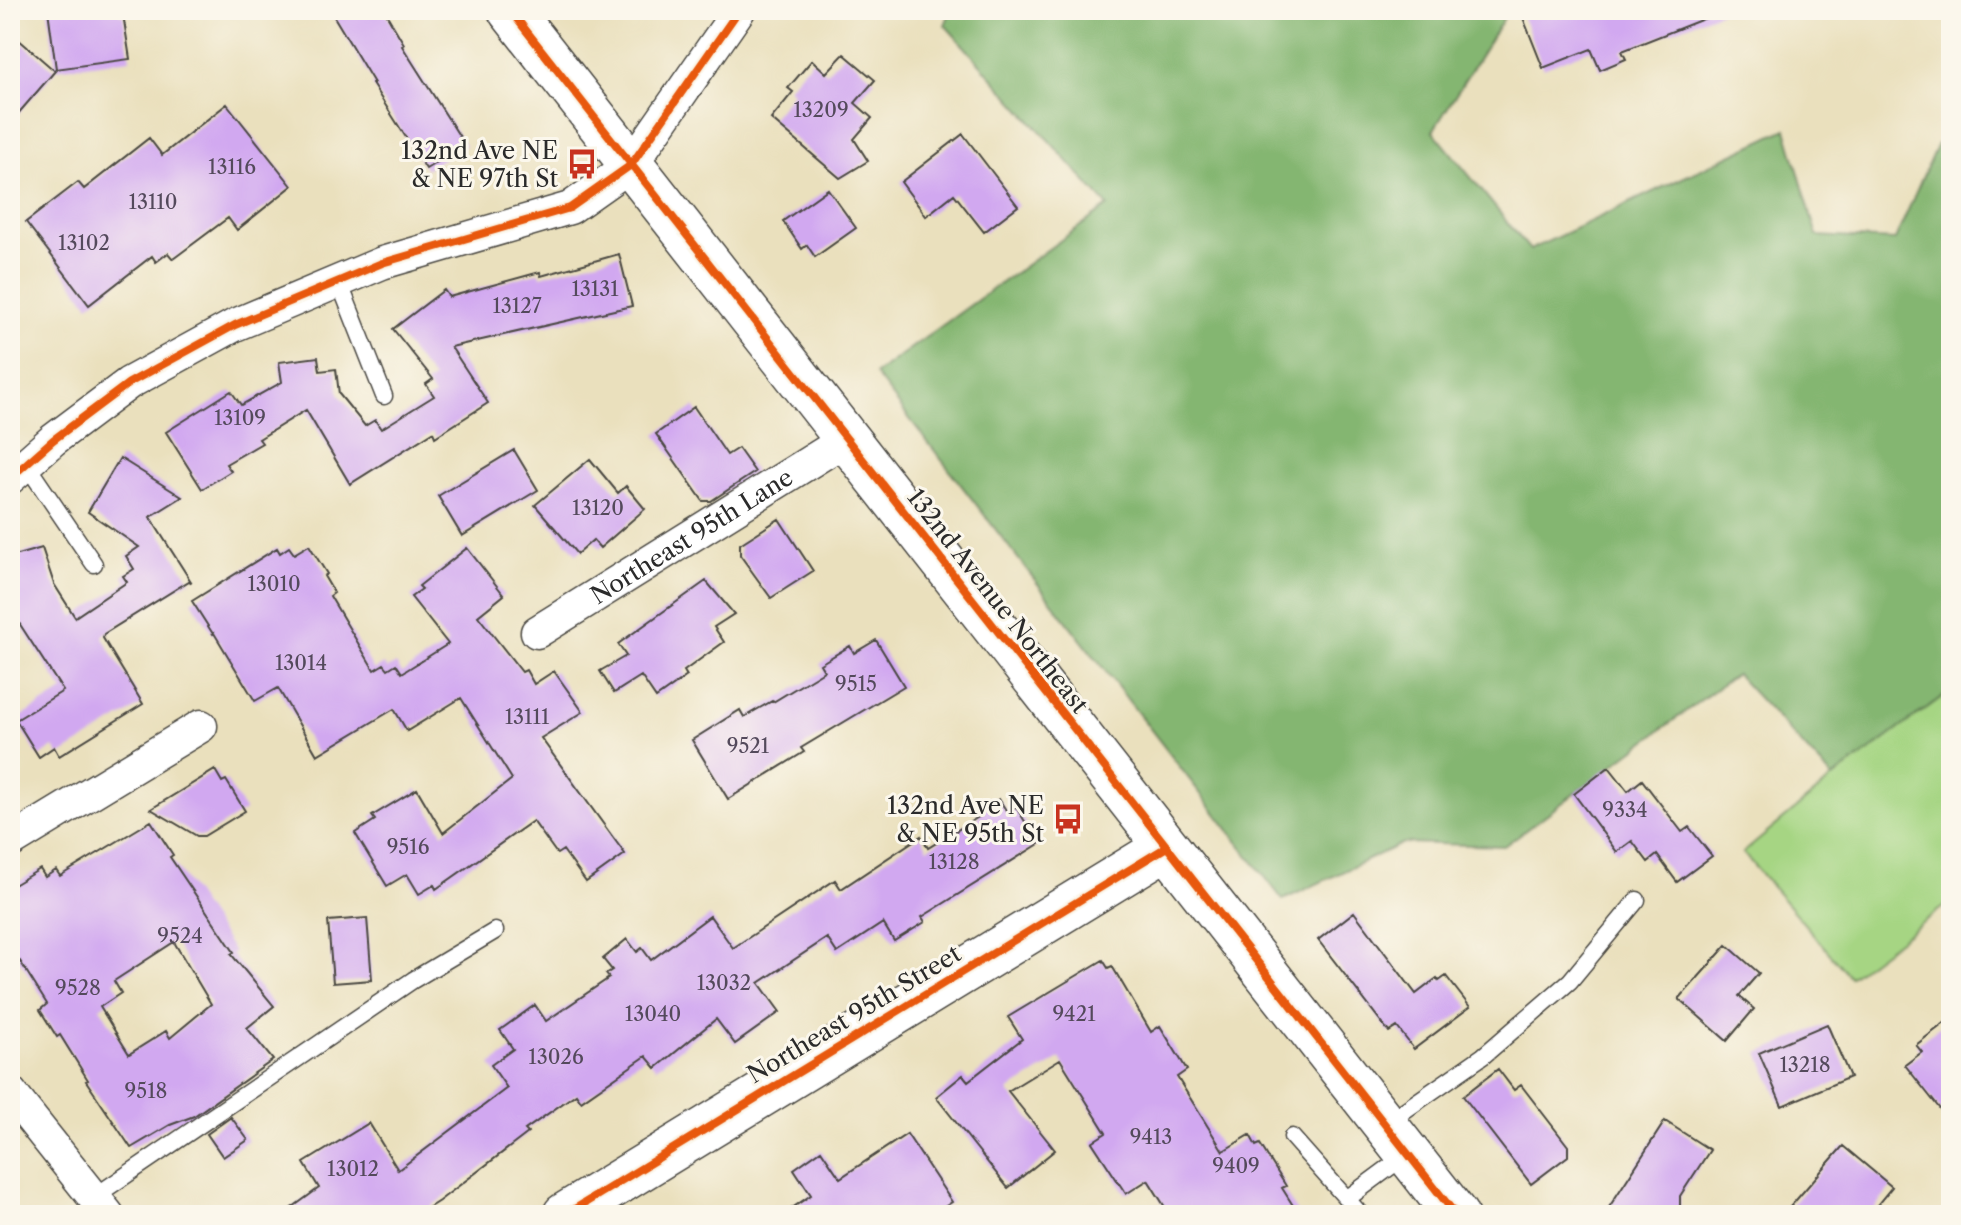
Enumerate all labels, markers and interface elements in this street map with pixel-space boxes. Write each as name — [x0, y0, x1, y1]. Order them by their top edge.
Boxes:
house number: 13209 — [793, 98, 849, 122]
place label: 132nd Ave NE & NE 97th St — [401, 136, 559, 193]
bus stop icon: 132nd Ave NE & NE 97th St — [565, 147, 599, 181]
house number: 13116 — [208, 155, 256, 179]
house number: 13110 — [129, 190, 177, 214]
house number: 13102 — [58, 231, 110, 255]
house number: 13131 — [571, 277, 619, 301]
house number: 13127 — [492, 294, 542, 318]
house number: 13109 — [214, 406, 266, 430]
street label: Northeast 95th Lane — [585, 462, 798, 610]
street label: 132nd Avenue Northeast — [902, 483, 1095, 719]
house number: 13120 — [572, 496, 624, 520]
house number: 13010 — [247, 572, 301, 596]
house number: 13014 — [275, 651, 327, 675]
house number: 9515 — [835, 672, 877, 696]
house number: 13111 — [505, 705, 550, 729]
house number: 9521 — [727, 734, 770, 758]
place label: 132nd Ave NE & NE 95th St — [887, 791, 1045, 848]
house number: 9334 — [1602, 798, 1648, 822]
bus stop icon: 132nd Ave NE & NE 95th St — [1051, 802, 1085, 836]
house number: 9516 — [387, 835, 429, 859]
house number: 13128 — [928, 850, 980, 874]
house number: 9524 — [157, 924, 203, 948]
street label: Northeast 95th Street — [742, 939, 966, 1089]
house number: 13032 — [697, 971, 751, 995]
house number: 9528 — [55, 976, 101, 1000]
house number: 13040 — [625, 1002, 681, 1026]
house number: 9421 — [1052, 1002, 1096, 1026]
house number: 13026 — [528, 1045, 584, 1069]
house number: 13218 — [1779, 1053, 1831, 1077]
house number: 9518 — [125, 1079, 167, 1103]
house number: 9413 — [1130, 1125, 1172, 1149]
house number: 9409 — [1212, 1154, 1260, 1178]
house number: 13012 — [327, 1157, 379, 1181]

